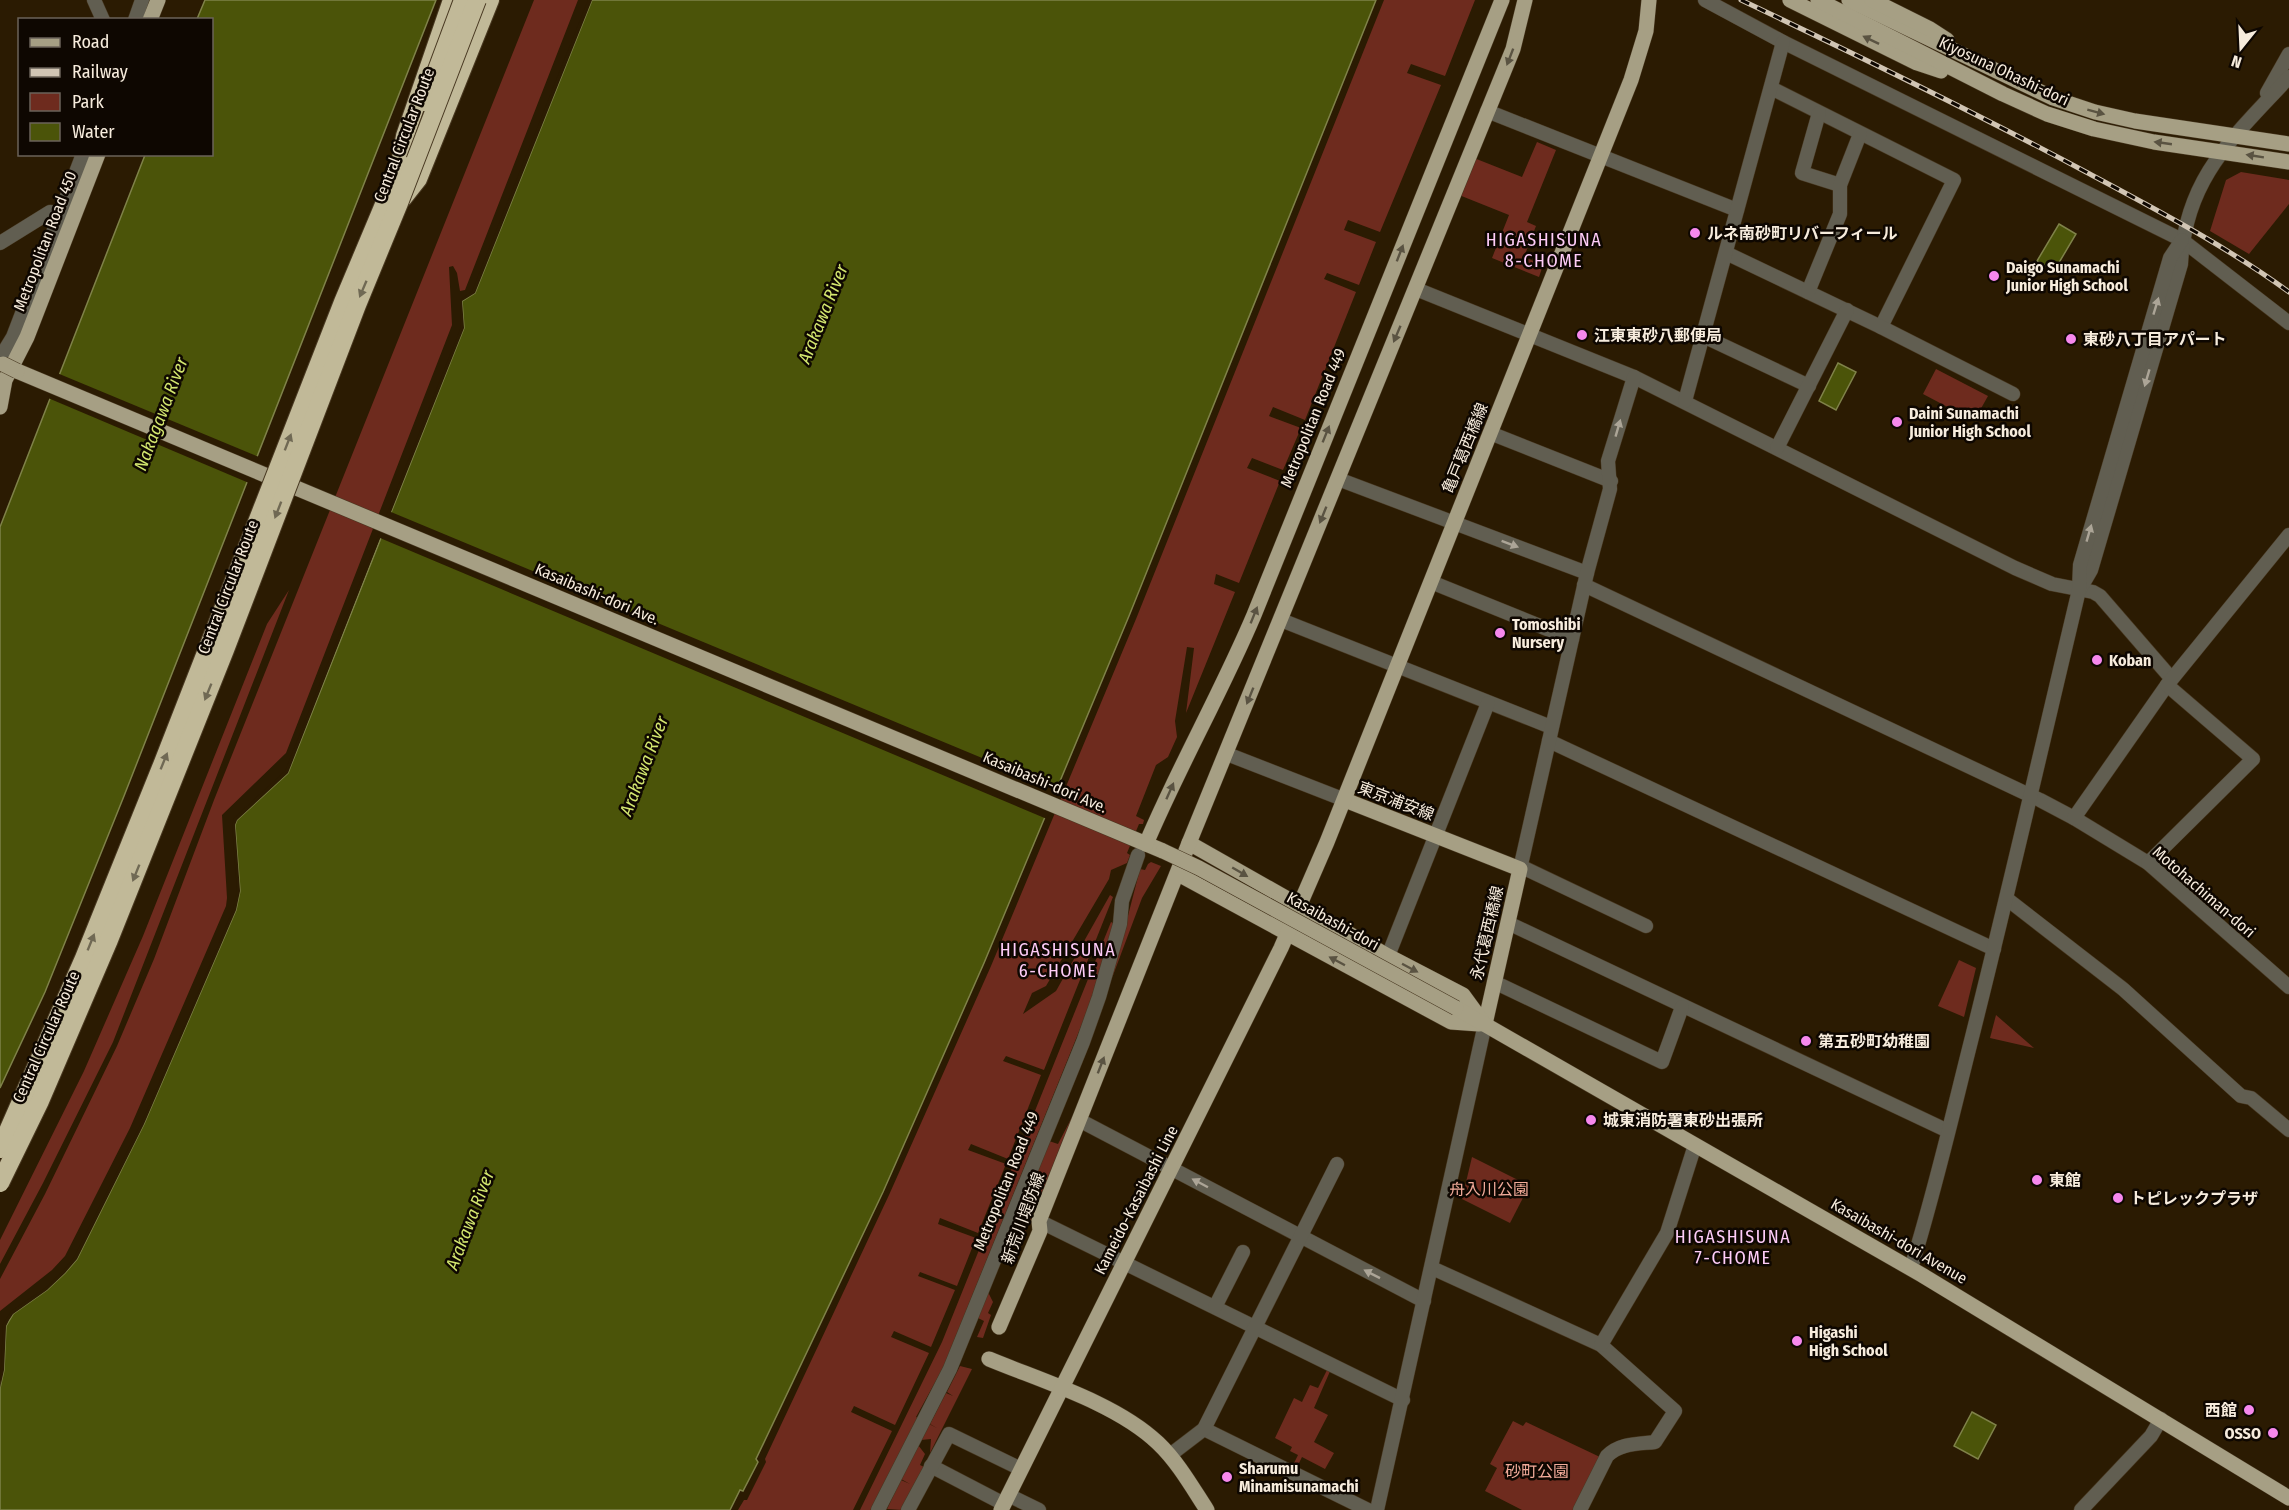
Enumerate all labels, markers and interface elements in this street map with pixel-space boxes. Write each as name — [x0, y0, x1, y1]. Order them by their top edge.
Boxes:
legend — [18, 18, 213, 156]
north arrow — [2211, 18, 2271, 78]
text: Road — [72, 31, 109, 53]
street label: Kiyosuna Ohashi-dori — [1936, 33, 2072, 109]
one-way arrow — [1862, 36, 1880, 46]
one-way arrow — [1505, 48, 1515, 66]
text: N — [2229, 51, 2244, 72]
text: Railway — [72, 61, 128, 83]
street label: Central Circular Route — [370, 65, 438, 205]
text: Park — [72, 91, 105, 113]
one-way arrow — [2088, 108, 2106, 117]
text: Water — [72, 121, 115, 143]
one-way arrow — [2153, 139, 2172, 148]
one-way arrow — [2245, 151, 2264, 160]
street label: Metropolitan Road 450 — [10, 168, 80, 314]
place label: ルネ南砂町リバーフィール — [1707, 224, 1898, 243]
marker: ルネ南砂町リバーフィール — [1688, 226, 1702, 240]
district label: HIGASHISUNA 8-CHOME — [1486, 229, 1602, 272]
one-way arrow — [1395, 244, 1405, 262]
place label: Daigo Sunamachi Junior High School — [2005, 258, 2128, 295]
water label: Arakawa River — [793, 261, 853, 368]
marker: Daigo Sunamachi Junior High School — [1987, 269, 2001, 283]
one-way arrow — [358, 280, 368, 298]
one-way arrow — [2152, 297, 2161, 315]
one-way arrow — [1392, 326, 1402, 344]
place label: 江東東砂八郵便局 — [1594, 326, 1722, 345]
marker: 江東東砂八郵便局 — [1575, 328, 1589, 342]
place label: 東砂八丁目アパート — [2083, 330, 2227, 349]
marker: 東砂八丁目アパート — [2064, 332, 2078, 346]
street label: Metropolitan Road 449 — [1276, 345, 1350, 490]
water label: Nakagawa River — [129, 354, 193, 474]
one-way arrow — [2142, 369, 2151, 387]
street label: 亀戸葛西橋線 — [1438, 400, 1492, 496]
place label: Daini Sunamachi Junior High School — [1908, 404, 2031, 441]
marker: Daini Sunamachi Junior High School — [1890, 415, 1904, 429]
one-way arrow — [1614, 419, 1623, 437]
one-way arrow — [1322, 425, 1331, 443]
one-way arrow — [284, 433, 294, 451]
one-way arrow — [273, 501, 282, 519]
one-way arrow — [1318, 506, 1327, 524]
street label: Central Circular Route — [194, 517, 262, 657]
one-way arrow — [2085, 524, 2094, 542]
one-way arrow — [1501, 539, 1519, 549]
street label: Kasaibashi-dori Ave. — [532, 559, 662, 629]
one-way arrow — [1250, 606, 1259, 624]
place label: Tomoshibi Nursery — [1512, 615, 1581, 652]
marker: Tomoshibi Nursery — [1493, 626, 1507, 640]
place label: Koban — [2109, 651, 2151, 670]
marker: Koban — [2090, 653, 2104, 667]
one-way arrow — [203, 683, 212, 701]
one-way arrow — [1245, 687, 1255, 705]
water label: Arakawa River — [615, 712, 673, 820]
street label: Kasaibashi-dori Ave. — [980, 747, 1110, 817]
one-way arrow — [159, 751, 169, 769]
street label: 東京浦安線 — [1355, 778, 1437, 824]
one-way arrow — [1165, 782, 1174, 799]
street label: Motohachiman-dori — [2149, 842, 2259, 942]
one-way arrow — [131, 864, 140, 882]
one-way arrow — [1232, 867, 1248, 878]
street label: 永代葛西橋線 — [1467, 884, 1507, 982]
street label: Kasaibashi-dori — [1284, 888, 1382, 954]
one-way arrow — [86, 932, 96, 950]
district label: HIGASHISUNA 6-CHOME — [1000, 939, 1116, 982]
one-way arrow — [1328, 956, 1345, 966]
one-way arrow — [1401, 962, 1419, 972]
street label: Central Circular Route — [8, 968, 84, 1106]
place label: 第五砂町幼稚園 — [1818, 1032, 1930, 1051]
marker: 第五砂町幼稚園 — [1799, 1034, 1813, 1048]
one-way arrow — [1096, 1056, 1106, 1074]
street label: Metropolitan Road 449 — [969, 1108, 1043, 1253]
place label: 城東消防署東砂出張所 — [1603, 1111, 1763, 1130]
marker: 城東消防署東砂出張所 — [1584, 1113, 1598, 1127]
street label: Kameido-Kasaibashi Line — [1090, 1122, 1182, 1278]
water label: Arakawa River — [441, 1166, 499, 1274]
street label: 新荒川堤防線 — [998, 1170, 1048, 1266]
place label: 東館 — [2049, 1171, 2081, 1190]
marker: 東館 — [2030, 1173, 2044, 1187]
one-way arrow — [1191, 1179, 1208, 1188]
park label: 舟入川公園 — [1449, 1180, 1529, 1199]
place label: トピレックプラザ — [2130, 1189, 2258, 1208]
marker: トピレックプラザ — [2111, 1191, 2125, 1205]
street label: Kasaibashi-dori Avenue — [1827, 1194, 1971, 1288]
district label: HIGASHISUNA 7-CHOME — [1675, 1226, 1791, 1269]
one-way arrow — [1364, 1269, 1381, 1279]
place label: Higashi High School — [1809, 1323, 1888, 1360]
marker: Higashi High School — [1790, 1334, 1804, 1348]
place label: 西館 — [2205, 1401, 2237, 1420]
marker: 西館 — [2242, 1403, 2256, 1417]
place label: OSSO — [2224, 1424, 2261, 1443]
marker: OSSO — [2266, 1426, 2280, 1440]
place label: Sharumu Minamisunamachi — [1239, 1459, 1359, 1496]
park label: 砂町公園 — [1505, 1462, 1569, 1481]
marker: Sharumu Minamisunamachi — [1220, 1470, 1234, 1484]

